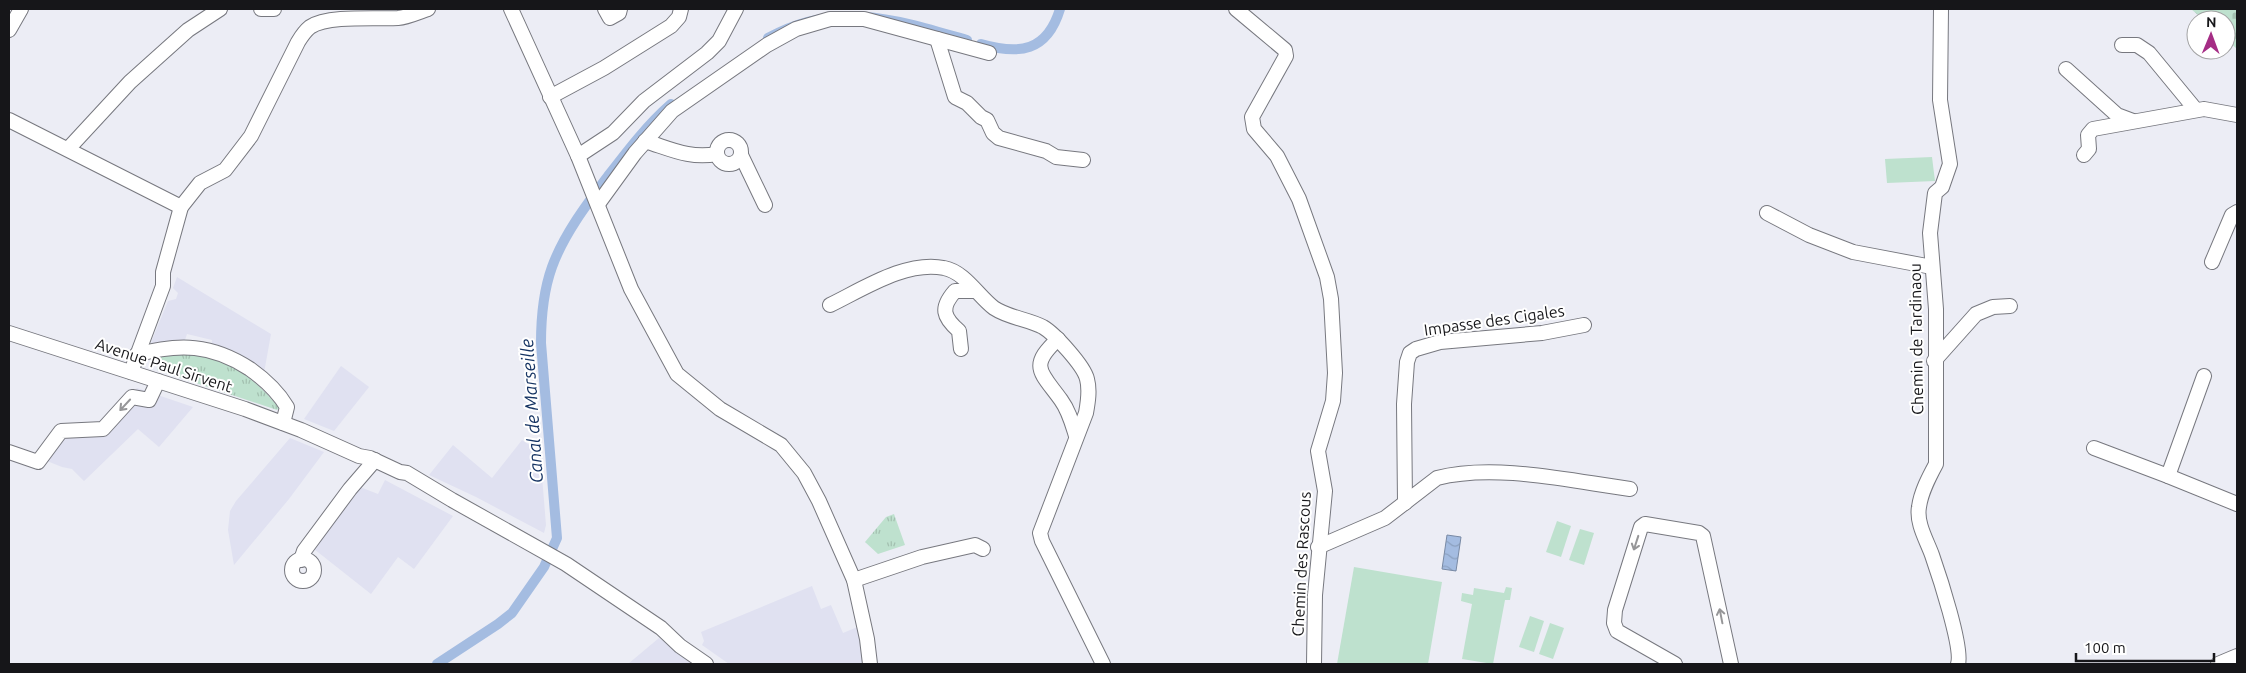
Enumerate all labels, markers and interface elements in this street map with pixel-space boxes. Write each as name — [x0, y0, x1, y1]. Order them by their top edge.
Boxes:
north arrow — [2186, 10, 2236, 60]
text: N — [2206, 14, 2217, 30]
street label: Chemin de Tardinaou — [1906, 263, 1926, 415]
street label: Impasse des Cigales — [1423, 301, 1565, 339]
street label: Avenue Paul Sirvent — [93, 334, 235, 396]
water label: Canal de Marseille — [516, 338, 546, 484]
one-way arrow — [119, 399, 131, 411]
street label: Chemin des Rascous — [1288, 491, 1314, 637]
one-way arrow — [1631, 535, 1641, 551]
one-way arrow — [1716, 609, 1725, 625]
scale bar — [2076, 630, 2214, 662]
text: 100 m — [2084, 639, 2126, 656]

